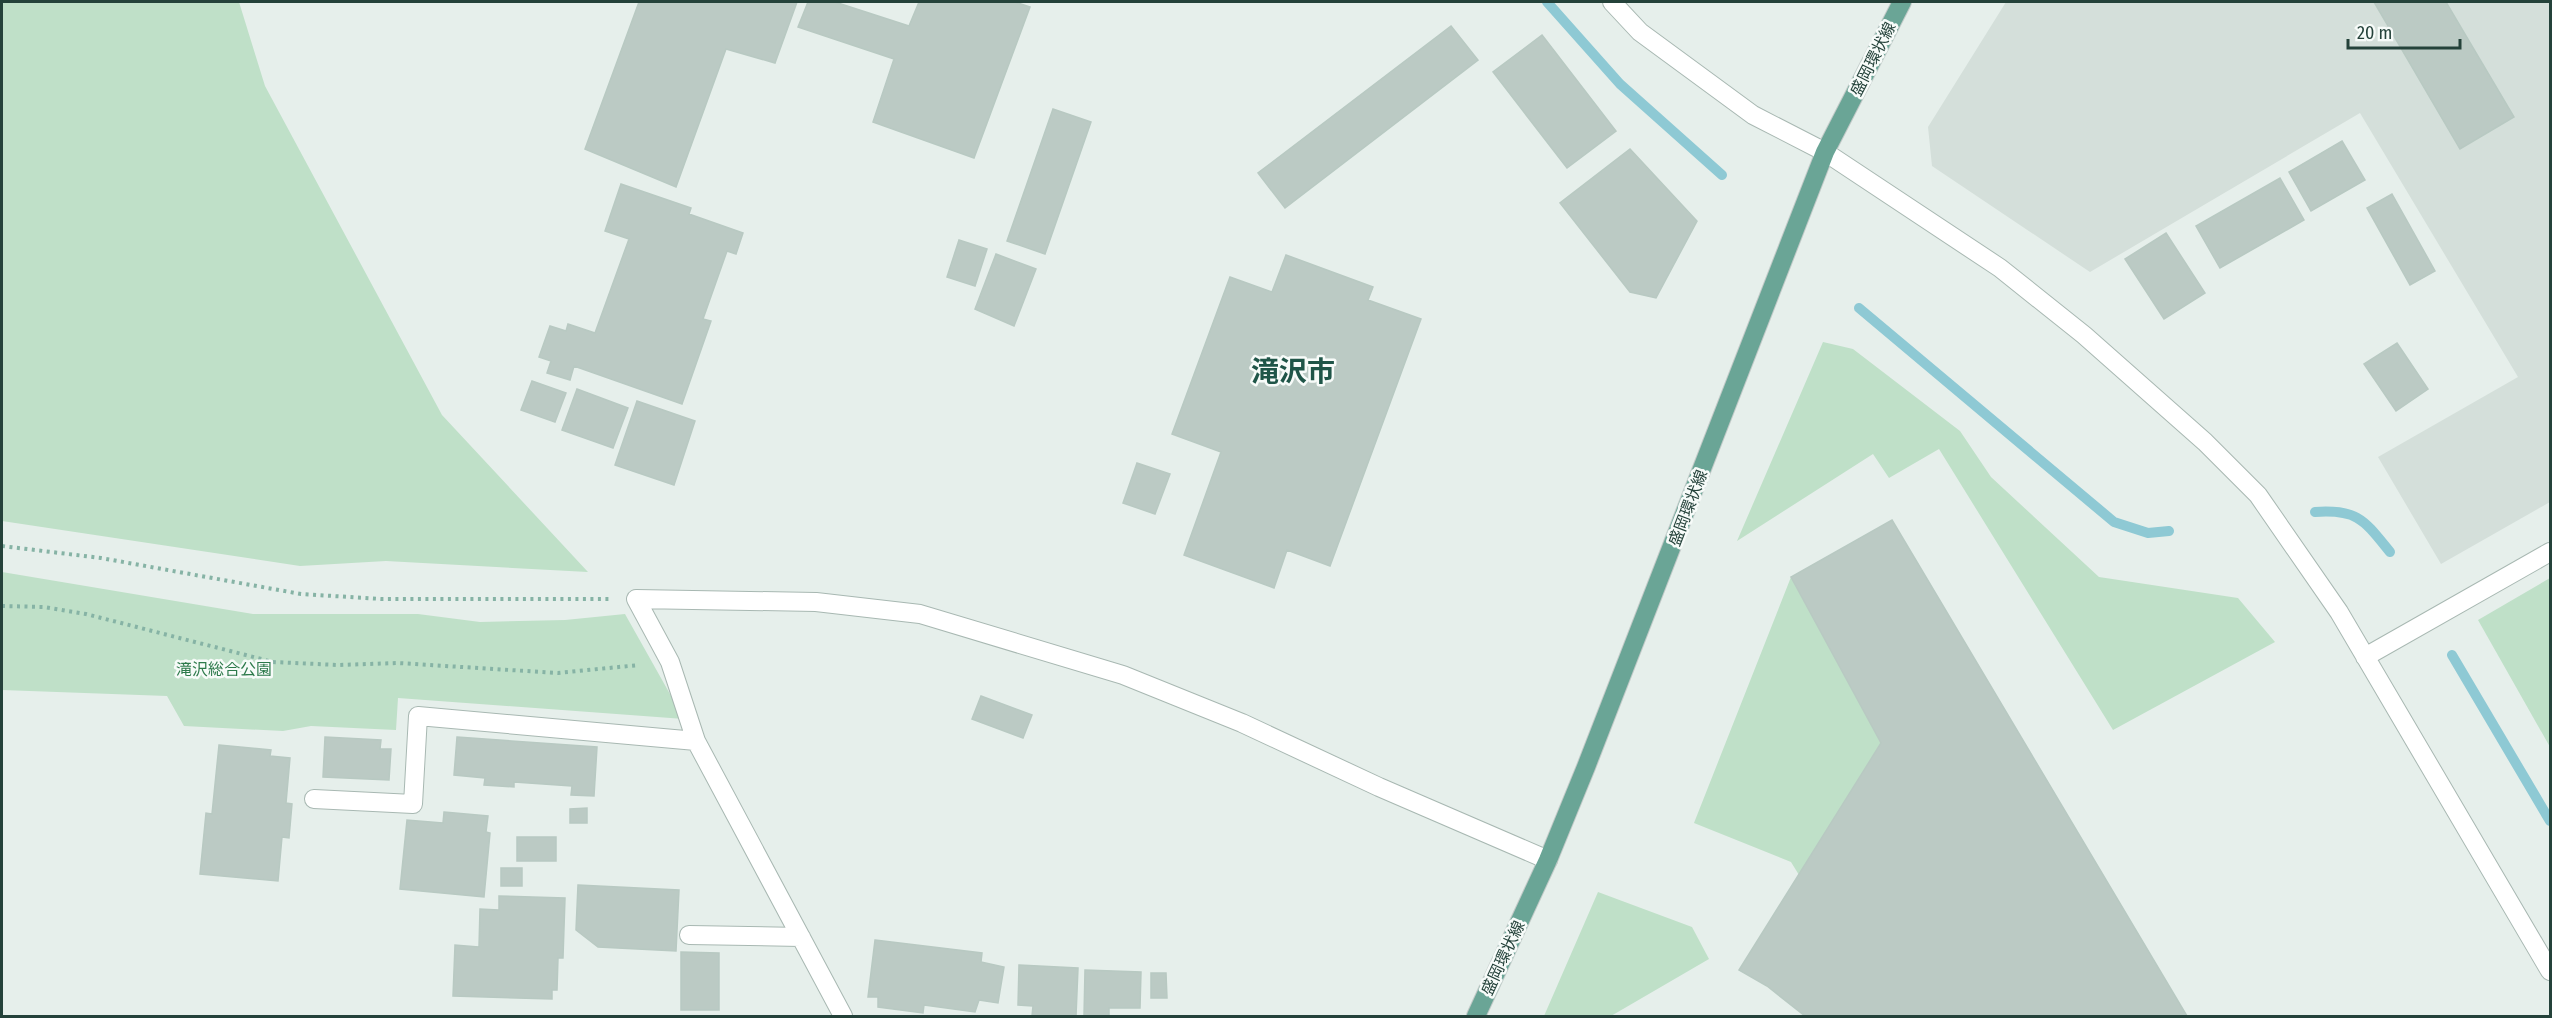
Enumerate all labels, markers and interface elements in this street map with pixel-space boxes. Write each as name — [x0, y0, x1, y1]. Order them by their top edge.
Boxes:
scale bar — [2348, 12, 2460, 50]
street label: 盛岡環状線 — [1846, 19, 1900, 99]
text: 20 m — [2357, 22, 2392, 44]
district label: 滝沢市 — [1251, 355, 1335, 388]
street label: 盛岡環状線 — [1665, 467, 1711, 549]
park label: 滝沢総合公園 — [176, 660, 272, 679]
street label: 盛岡環状線 — [1477, 918, 1529, 998]

